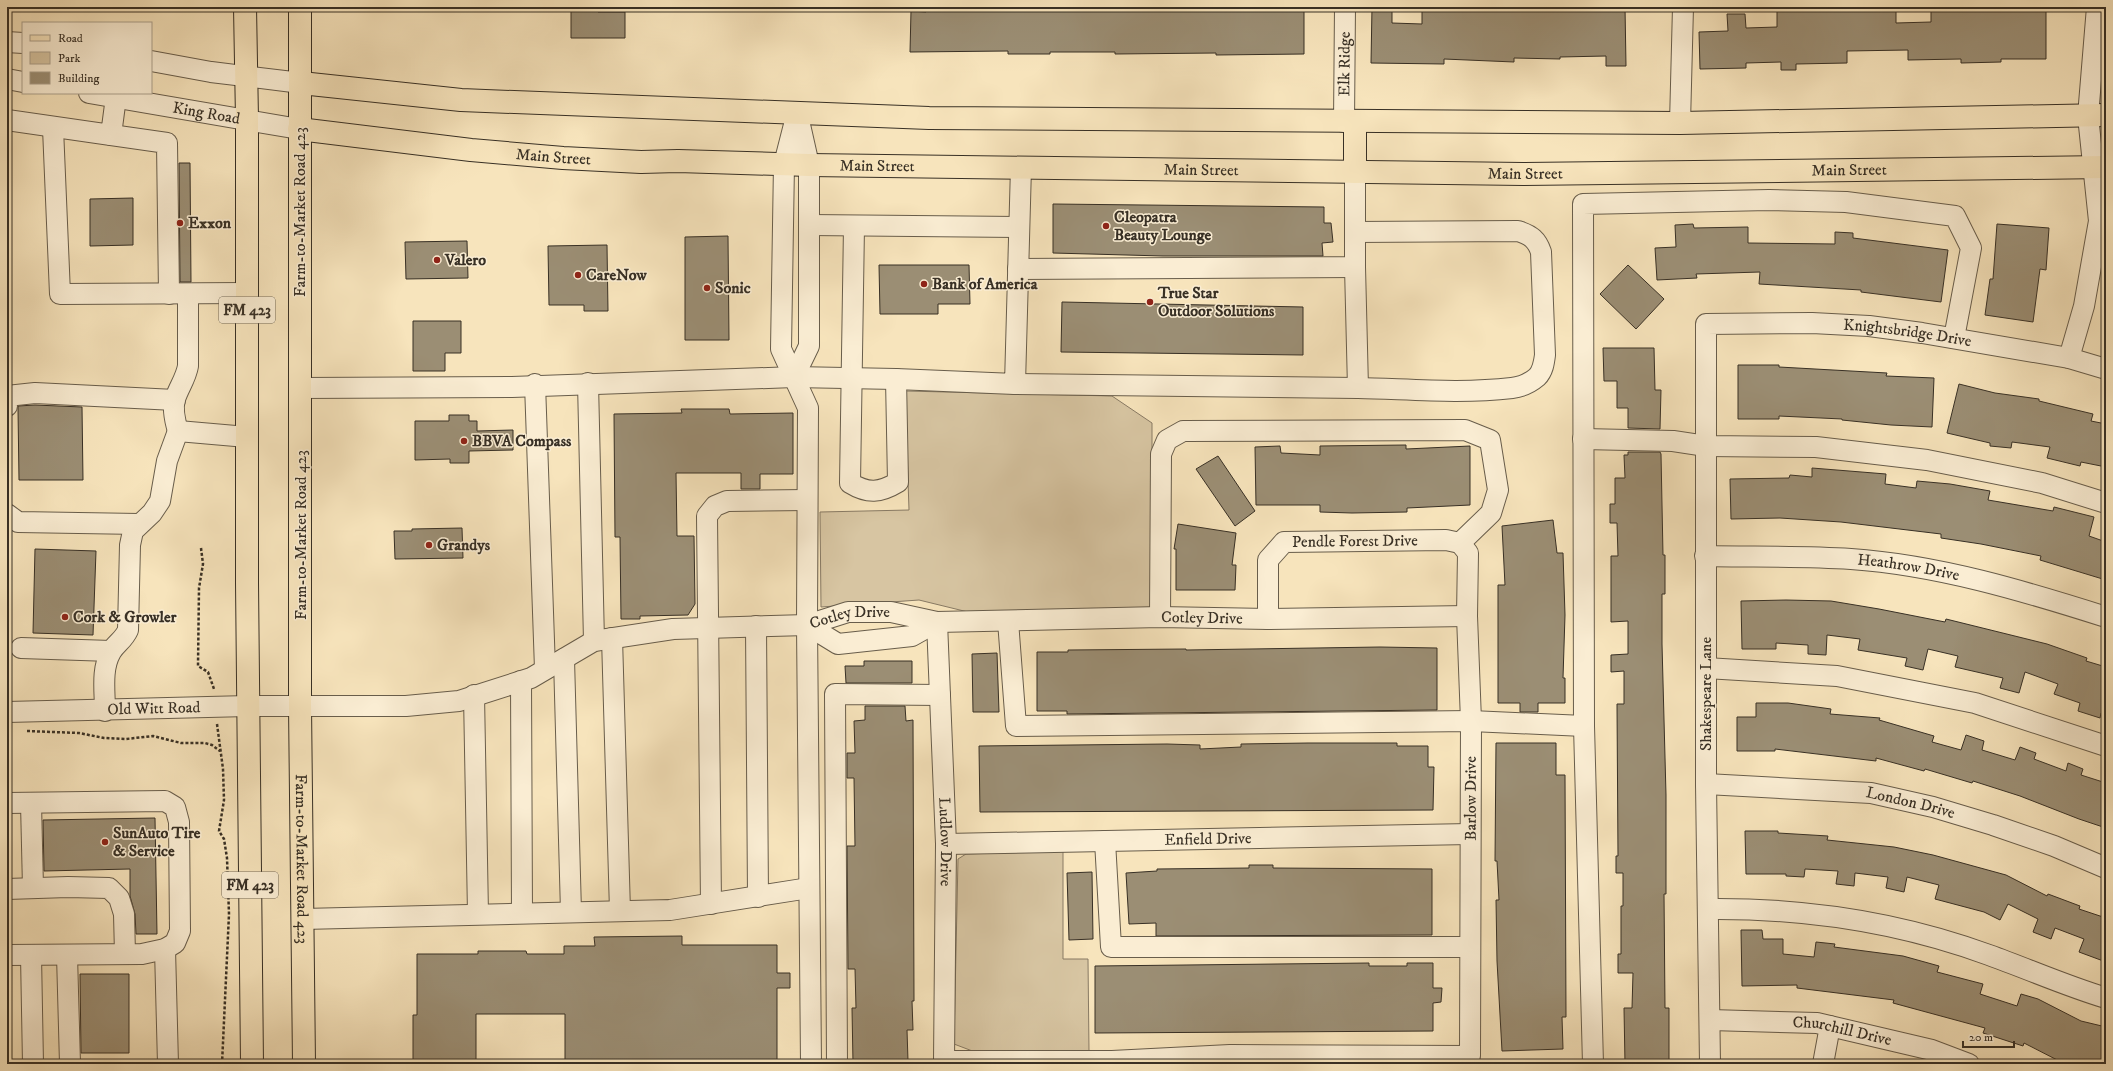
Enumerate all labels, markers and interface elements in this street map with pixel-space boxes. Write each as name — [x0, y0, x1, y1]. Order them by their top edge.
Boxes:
legend — [22, 22, 152, 94]
text: Road — [58, 31, 83, 46]
street label: Elk Ridge — [1334, 31, 1355, 96]
text: Park — [58, 51, 80, 66]
text: Building — [58, 71, 99, 86]
street label: King Road — [171, 97, 242, 129]
street label: Farm-to-Market Road 423 — [290, 127, 310, 297]
street label: Main Street — [515, 144, 591, 169]
street label: Main Street — [839, 155, 915, 176]
street label: Main Street — [1163, 159, 1239, 180]
street label: Main Street — [1811, 160, 1887, 181]
street label: Main Street — [1487, 164, 1563, 184]
place label: Cleopatra Beauty Lounge — [1114, 207, 1212, 245]
place label: Exxon — [188, 213, 232, 233]
marker: Exxon — [175, 218, 185, 228]
marker: Cleopatra Beauty Lounge — [1101, 221, 1111, 231]
place label: Valero — [444, 250, 486, 270]
marker: Valero — [432, 255, 442, 265]
place label: CareNow — [586, 265, 648, 285]
marker: CareNow — [573, 270, 583, 280]
place label: Bank of America — [932, 274, 1039, 294]
place label: Sonic — [715, 278, 751, 298]
marker: Bank of America — [919, 279, 929, 289]
marker: Sonic — [702, 283, 712, 293]
place label: True Star Outdoor Solutions — [1157, 283, 1275, 321]
road number: FM 423 — [219, 297, 275, 323]
marker: True Star Outdoor Solutions — [1145, 297, 1155, 307]
street label: Knightsbridge Drive — [1843, 315, 1973, 351]
place label: BBVA Compass — [472, 431, 572, 451]
marker: BBVA Compass — [459, 436, 469, 446]
street label: Farm-to-Market Road 423 — [291, 450, 311, 620]
street label: Pendle Forest Drive — [1292, 530, 1418, 552]
place label: Grandys — [437, 535, 491, 555]
marker: Grandys — [424, 540, 434, 550]
street label: Heathrow Drive — [1856, 549, 1962, 585]
street label: Cotley Drive — [807, 602, 890, 634]
place label: Cork & Growler — [73, 607, 178, 627]
street label: Cotley Drive — [1161, 607, 1243, 629]
marker: Cork & Growler — [60, 612, 70, 622]
street label: Shakespeare Lane — [1696, 637, 1716, 751]
street label: Old Witt Road — [107, 697, 201, 719]
street label: Barlow Drive — [1461, 756, 1481, 841]
street label: Farm-to-Market Road 423 — [291, 774, 313, 944]
street label: London Drive — [1864, 782, 1958, 823]
street label: Ludlow Drive — [934, 797, 956, 887]
place label: SunAuto Tire & Service — [113, 823, 201, 861]
street label: Enfield Drive — [1164, 828, 1252, 850]
marker: SunAuto Tire & Service — [100, 837, 110, 847]
road number: FM 423 — [222, 872, 278, 898]
street label: Churchill Drive — [1792, 1012, 1894, 1050]
scale bar — [1963, 1023, 2014, 1049]
text: 20 m — [1969, 1030, 1993, 1045]

